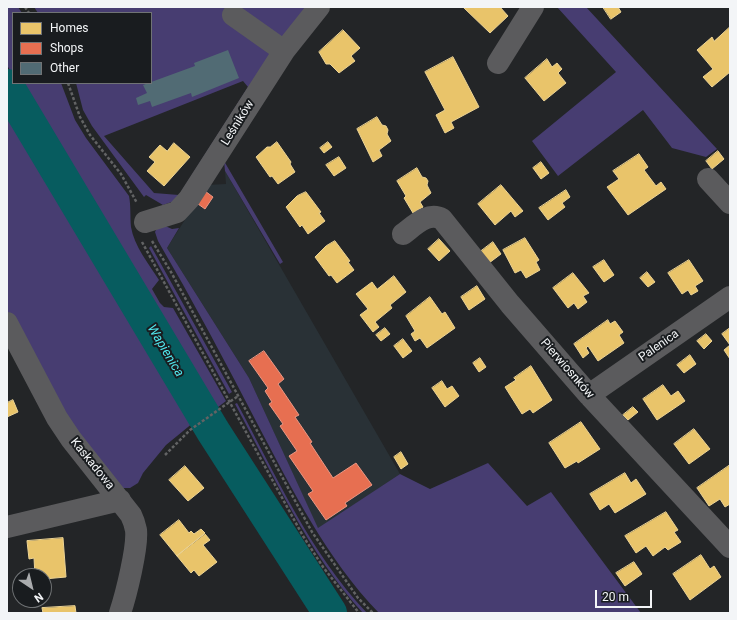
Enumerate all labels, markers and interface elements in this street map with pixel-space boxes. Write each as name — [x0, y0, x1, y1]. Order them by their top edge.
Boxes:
legend — [12, 12, 152, 84]
text: Homes — [50, 21, 88, 35]
text: Shops — [50, 41, 84, 55]
text: Other — [50, 61, 79, 75]
street label: Leśników — [219, 98, 257, 148]
water label: Wapienica — [143, 322, 187, 380]
street label: Palenica — [636, 327, 682, 365]
street label: Pierwiosnków — [537, 336, 597, 402]
street label: Kaskadowa — [67, 435, 117, 493]
north arrow — [12, 568, 52, 608]
scale bar — [597, 582, 654, 608]
text: N — [32, 590, 46, 605]
text: 20 m — [602, 590, 629, 604]

